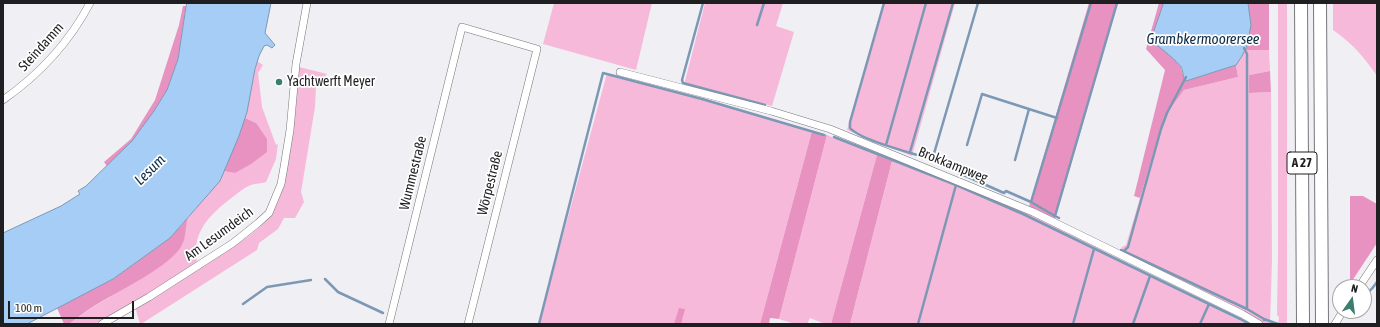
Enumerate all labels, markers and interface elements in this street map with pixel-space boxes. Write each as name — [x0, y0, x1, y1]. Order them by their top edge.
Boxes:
street label: Steindamm — [15, 19, 67, 75]
water label: Grambkermoorersee — [1146, 30, 1260, 48]
place label: Yachtwerft Meyer — [287, 74, 375, 90]
marker: Yachtwerft Meyer — [274, 77, 284, 87]
street label: Wummestraße — [396, 134, 430, 212]
street label: Brokkampweg — [916, 143, 990, 187]
street label: Wörpestraße — [474, 149, 506, 217]
water label: Lesum — [131, 151, 169, 189]
road number: A 27 — [1287, 152, 1317, 174]
street label: Am Lesumdeich — [181, 204, 257, 264]
north arrow — [1332, 279, 1372, 319]
text: N — [1350, 282, 1359, 295]
scale bar — [10, 293, 136, 319]
text: 100 m — [15, 301, 42, 315]

